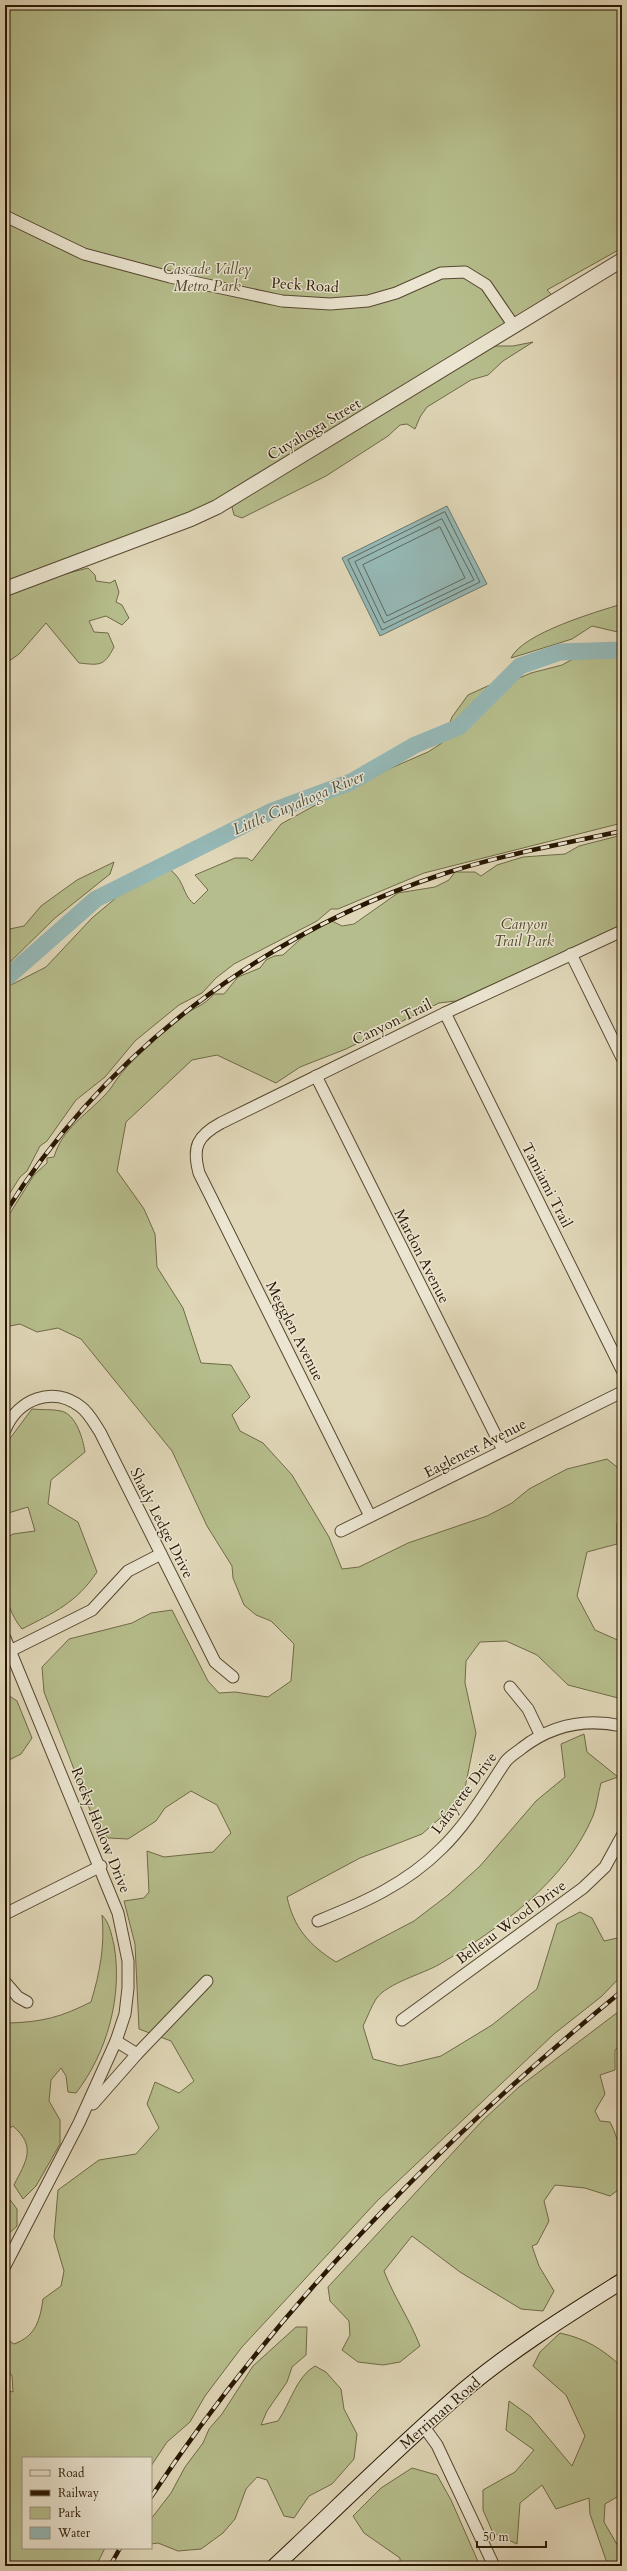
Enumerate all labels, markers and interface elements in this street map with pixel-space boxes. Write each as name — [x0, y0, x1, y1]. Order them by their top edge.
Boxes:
park label: Cascade Valley Metro Park — [163, 259, 252, 296]
street label: Peck Road — [271, 273, 339, 297]
street label: Cuyahoga Street — [264, 393, 365, 465]
water label: Little Cuyahoga River — [229, 765, 368, 841]
park label: Canyon Trail Park — [494, 914, 555, 951]
street label: Canyon Trail — [349, 994, 435, 1050]
street label: Tamiami Trail — [517, 1139, 577, 1231]
street label: Mardon Avenue — [390, 1205, 454, 1307]
street label: Megglen Avenue — [261, 1278, 329, 1385]
street label: Eaglenest Avenue — [420, 1413, 530, 1482]
street label: Shady Ledge Drive — [125, 1464, 199, 1582]
street label: Lafayette Drive — [427, 1748, 502, 1838]
street label: Rocky Hollow Drive — [67, 1764, 135, 1896]
street label: Belleau Wood Drive — [452, 1875, 570, 1969]
street label: Merriman Road — [395, 2372, 485, 2454]
legend — [22, 2457, 152, 2549]
text: Road — [58, 2465, 85, 2481]
text: Railway — [58, 2485, 100, 2501]
text: Park — [58, 2505, 82, 2521]
scale bar — [477, 2523, 546, 2549]
text: Water — [57, 2525, 91, 2541]
text: 50 m — [483, 2529, 510, 2545]

